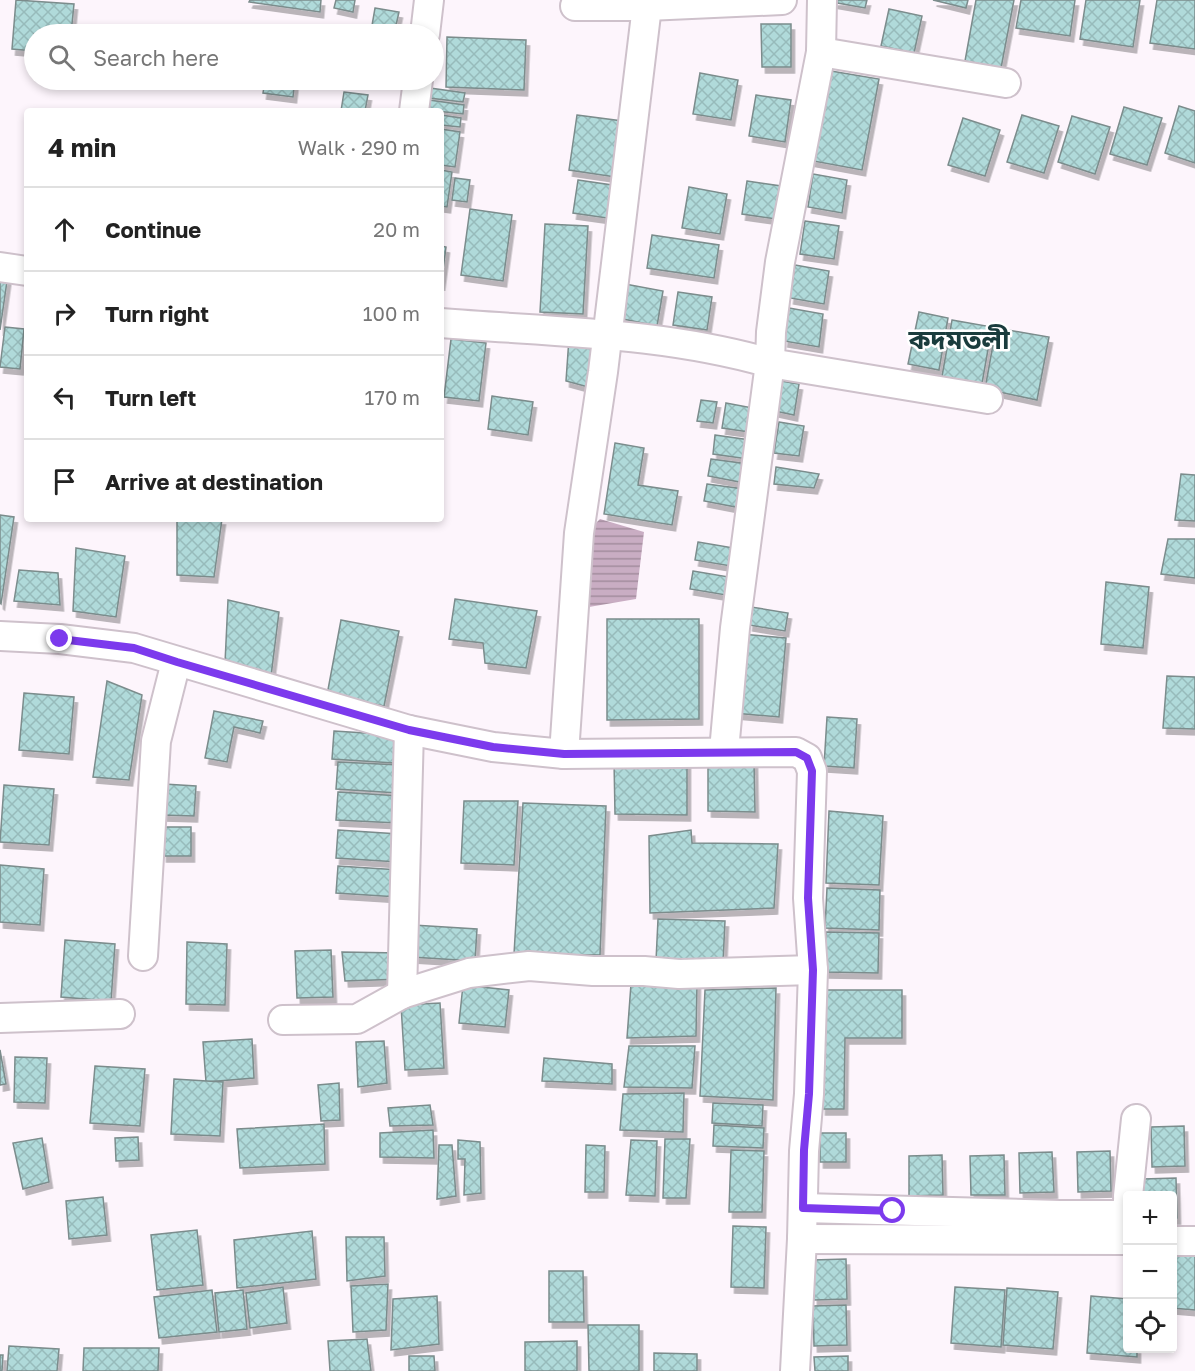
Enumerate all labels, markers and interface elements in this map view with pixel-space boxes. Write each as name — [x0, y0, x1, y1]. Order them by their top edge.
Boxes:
search box — [24, 24, 444, 90]
icon: search — [45, 41, 78, 74]
text: Search here — [93, 44, 219, 71]
text: 4 min — [48, 132, 116, 163]
text: Walk · 290 m — [298, 135, 420, 159]
icon: ahead — [48, 213, 81, 246]
text: Continue — [105, 216, 201, 243]
text: 20 m — [373, 217, 420, 241]
icon: right — [48, 297, 81, 330]
text: Turn right — [105, 300, 209, 327]
text: 100 m — [363, 301, 420, 325]
district label: কদমতলী — [907, 323, 1010, 355]
icon: left — [48, 381, 81, 414]
text: Turn left — [105, 384, 196, 411]
text: 170 m — [365, 385, 420, 409]
icon: arrive — [48, 465, 81, 498]
text: Arrive at destination — [105, 468, 323, 495]
route end — [46, 625, 72, 651]
map controls — [1123, 1191, 1177, 1353]
button: + — [1123, 1191, 1177, 1245]
route start — [879, 1197, 905, 1223]
button: − — [1123, 1245, 1177, 1299]
button: locate — [1123, 1299, 1177, 1353]

